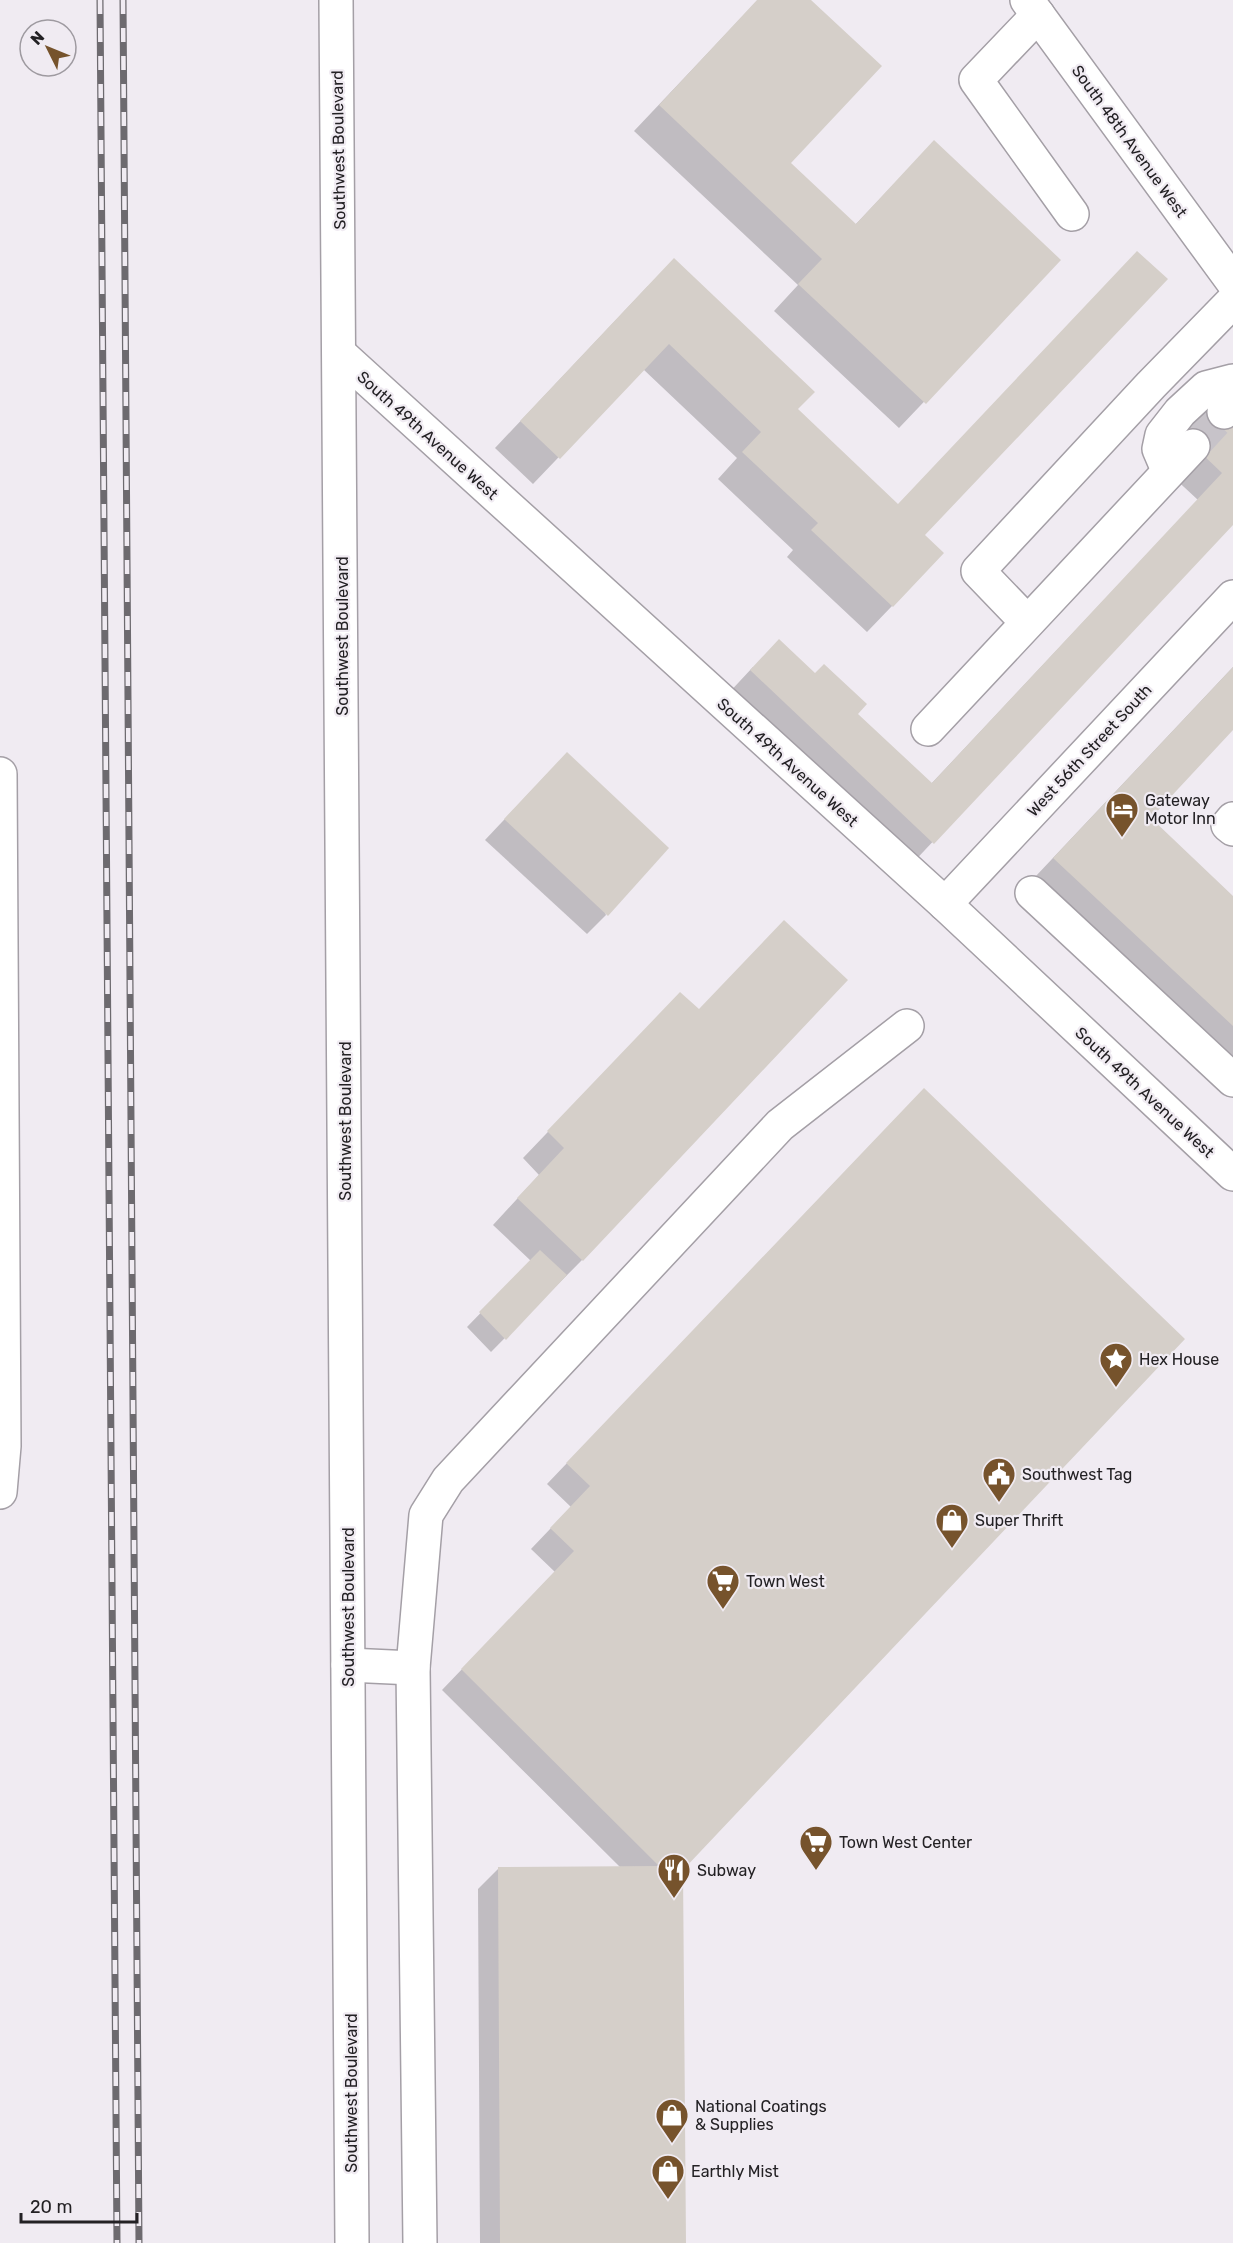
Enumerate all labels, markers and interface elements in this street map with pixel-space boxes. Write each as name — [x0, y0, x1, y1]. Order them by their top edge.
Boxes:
north arrow — [18, 18, 78, 78]
text: N — [27, 27, 48, 49]
street label: South 48th Avenue West — [1068, 61, 1191, 221]
street label: Southwest Boulevard — [328, 70, 349, 230]
street label: South 49th Avenue West — [353, 367, 502, 504]
street label: Southwest Boulevard — [333, 556, 352, 716]
street label: West 56th Street South — [1023, 680, 1156, 820]
street label: South 49th Avenue West — [713, 694, 862, 831]
hotel icon: Gateway Motor Inn — [1104, 791, 1140, 838]
place label: Gateway Motor Inn — [1145, 791, 1216, 828]
street label: South 49th Avenue West — [1071, 1023, 1218, 1162]
street label: Southwest Boulevard — [336, 1041, 355, 1201]
place icon: Hex House — [1098, 1341, 1134, 1388]
place label: Hex House — [1139, 1350, 1219, 1369]
public building icon: Southwest Tag — [981, 1456, 1017, 1503]
place label: Southwest Tag — [1022, 1465, 1132, 1484]
shop icon: Super Thrift — [934, 1502, 970, 1549]
place label: Super Thrift — [975, 1511, 1063, 1530]
street label: Southwest Boulevard — [339, 1527, 358, 1687]
supermarket icon: Town West — [705, 1563, 741, 1610]
place label: Town West — [746, 1572, 825, 1591]
supermarket icon: Town West Center — [798, 1824, 834, 1871]
place label: Town West Center — [839, 1833, 972, 1852]
restaurant icon: Subway — [656, 1852, 692, 1899]
place label: Subway — [697, 1861, 756, 1880]
street label: Southwest Boulevard — [342, 2013, 361, 2173]
shop icon: National Coatings & Supplies — [654, 2097, 690, 2144]
place label: National Coatings & Supplies — [695, 2097, 827, 2134]
shop icon: Earthly Mist — [650, 2153, 686, 2200]
place label: Earthly Mist — [691, 2162, 779, 2181]
scale bar — [21, 2186, 136, 2224]
text: 20 m — [30, 2196, 72, 2218]

